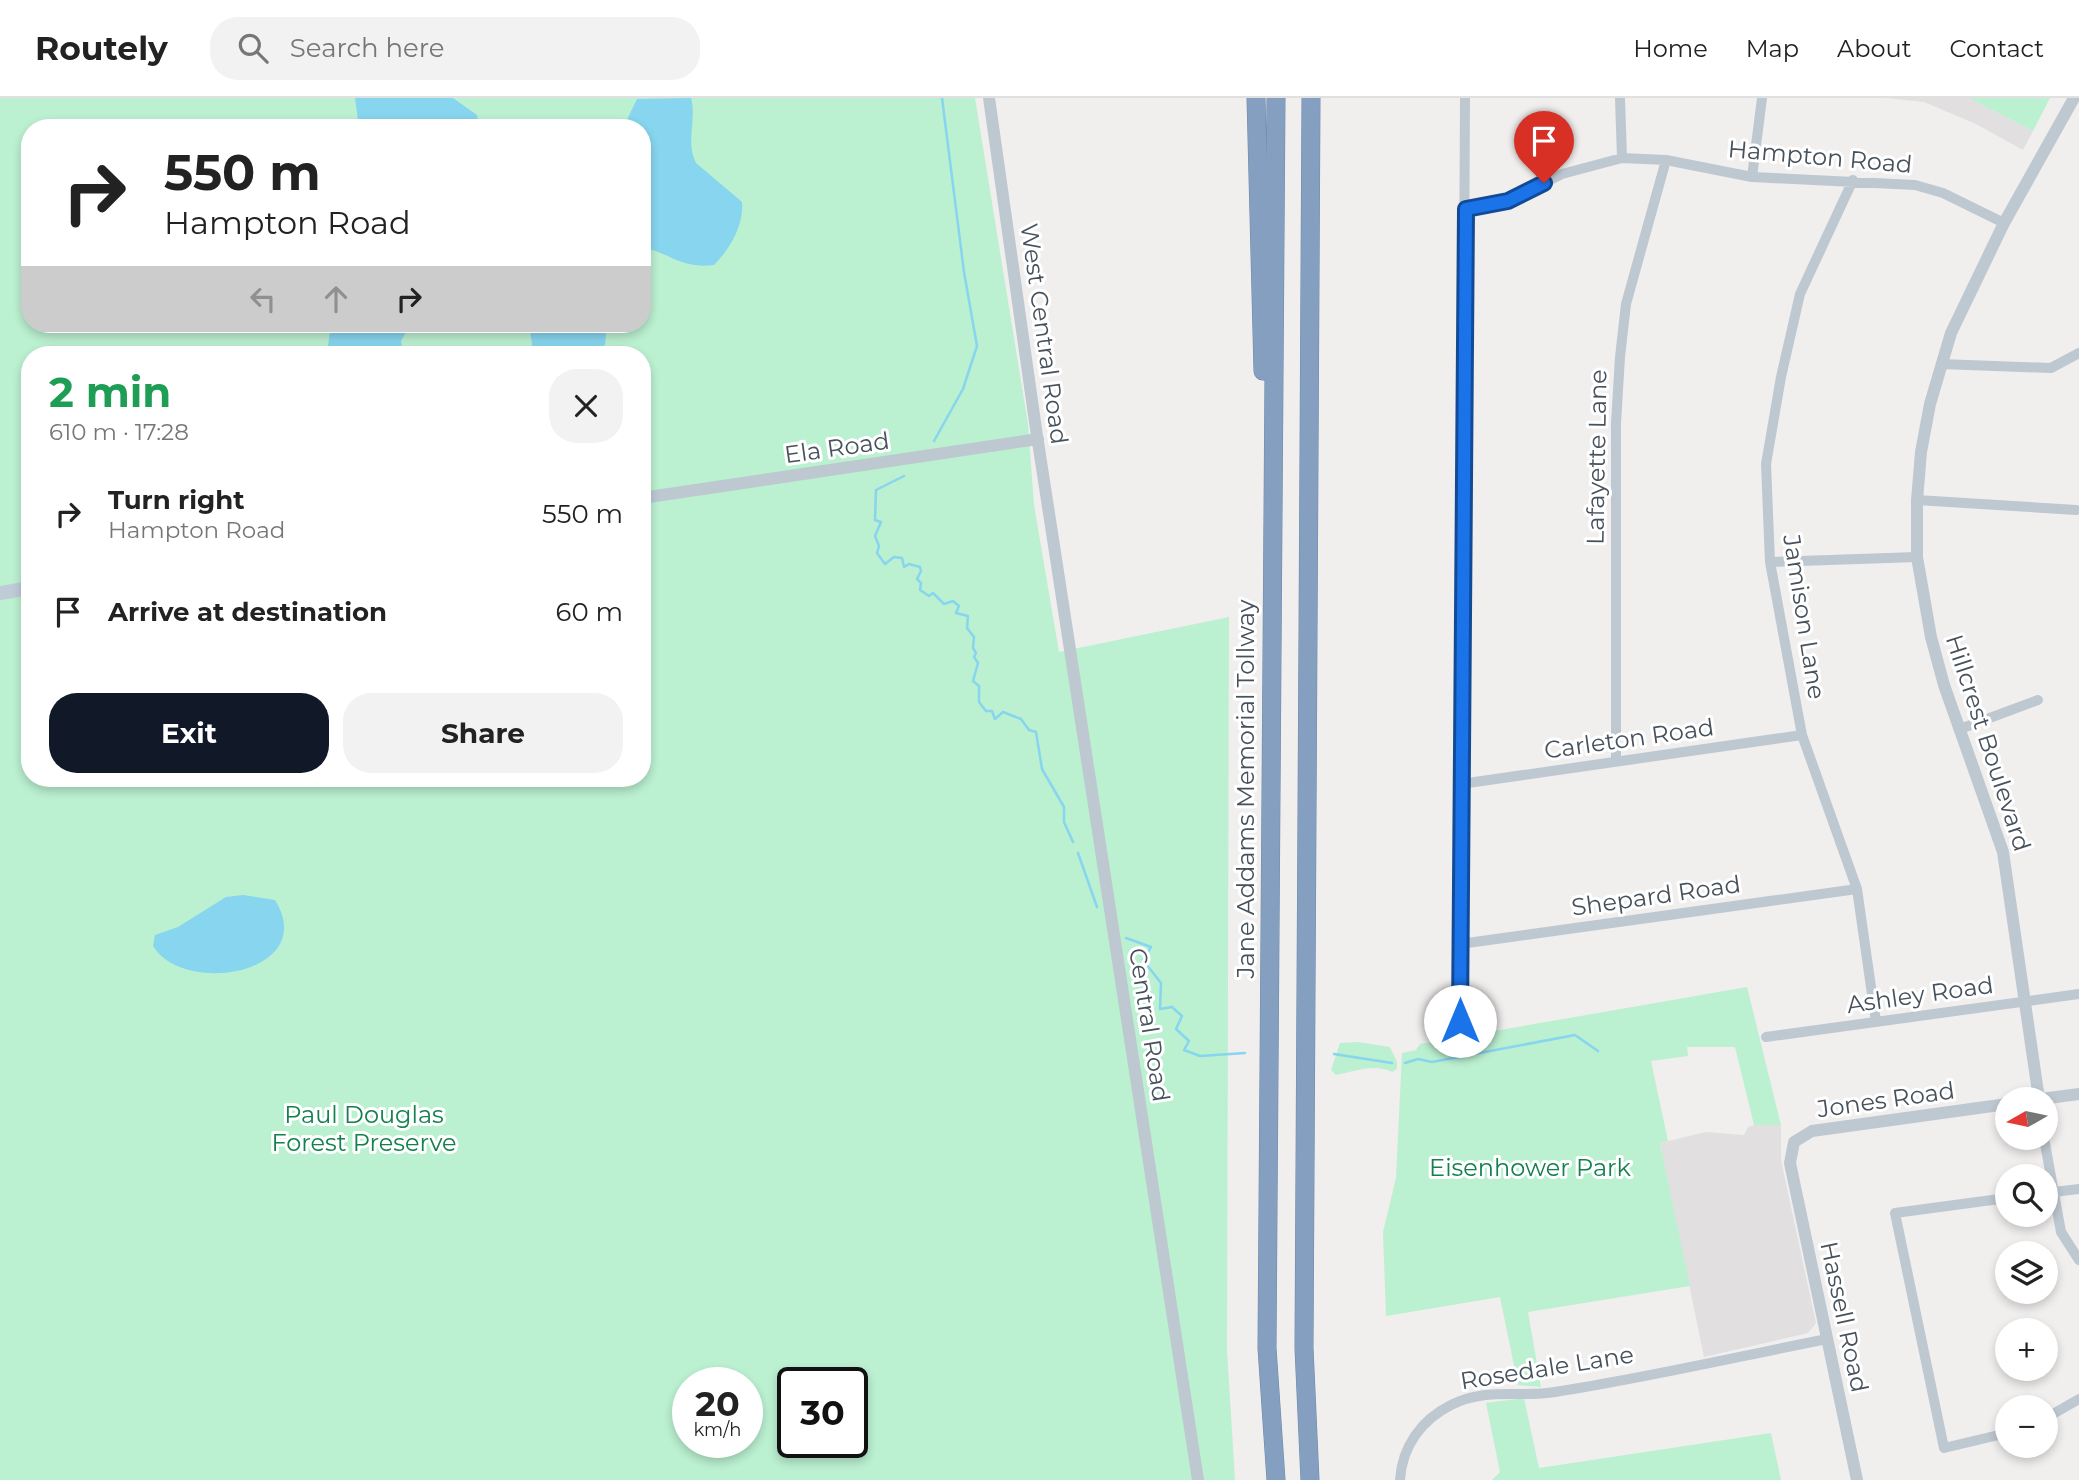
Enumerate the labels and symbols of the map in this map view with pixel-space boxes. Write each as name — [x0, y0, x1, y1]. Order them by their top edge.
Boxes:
pin — [1514, 111, 1574, 183]
street label: Hampton Road — [1727, 134, 1913, 179]
street label: West Central Road — [1015, 222, 1074, 446]
street label: Lafayette Lane — [1580, 369, 1613, 545]
street label: Ela Road — [783, 426, 891, 469]
street label: Jamison Lane — [1777, 531, 1832, 701]
street label: Jane Addams Memorial Tollway — [1231, 600, 1260, 979]
street label: Hillcrest Boulevard — [1940, 631, 2037, 855]
street label: Carleton Road — [1542, 712, 1716, 765]
street label: Shepard Road — [1570, 869, 1742, 922]
street label: Central Road — [1123, 946, 1176, 1104]
street label: Ashley Road — [1845, 970, 1995, 1019]
position arrow — [1423, 984, 1497, 1058]
street label: Jones Road — [1814, 1076, 1957, 1124]
north arrow — [1995, 1087, 2058, 1150]
park label: Paul Douglas Forest Preserve — [271, 1100, 457, 1157]
park label: Eisenhower Park — [1429, 1153, 1632, 1182]
street label: Hassell Road — [1814, 1239, 1875, 1395]
street label: Rosedale Lane — [1458, 1339, 1636, 1396]
speed limit sign: 30 — [777, 1367, 868, 1458]

